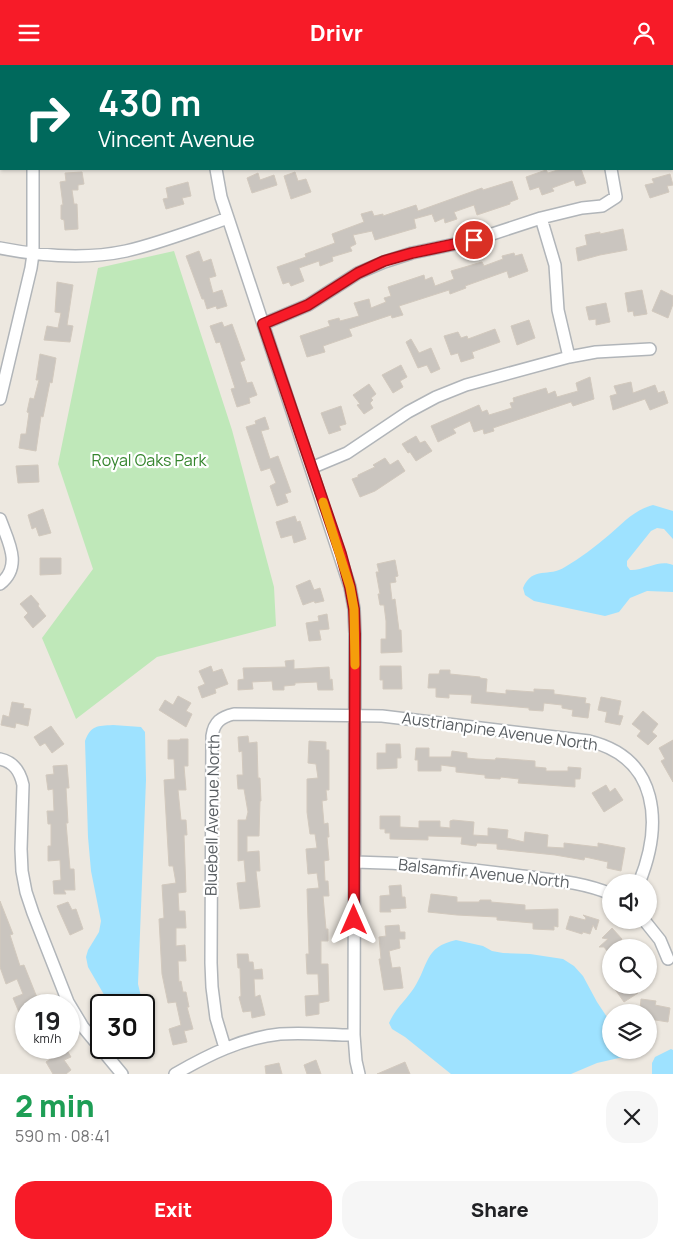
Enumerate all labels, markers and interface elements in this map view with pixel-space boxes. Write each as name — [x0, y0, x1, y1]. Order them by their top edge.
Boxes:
text: Drivr — [310, 18, 363, 48]
icon: menu — [15, 19, 43, 47]
icon: person — [630, 19, 658, 47]
text: 430 m — [98, 79, 201, 127]
icon: right — [15, 85, 80, 150]
text: Vincent Avenue — [98, 124, 255, 154]
pin — [453, 219, 495, 261]
icon: arrive — [460, 226, 488, 254]
park label: Royal Oaks Park — [92, 449, 208, 471]
street label: Austrianpine Avenue North — [401, 706, 599, 756]
street label: Bluebell Avenue North — [200, 734, 224, 896]
street label: Balsamfir Avenue North — [397, 853, 571, 893]
map controls — [602, 874, 657, 1059]
button: sound — [602, 874, 657, 929]
position arrow — [327, 893, 379, 945]
button: search — [602, 939, 657, 994]
speed limit sign: 30 — [90, 994, 155, 1059]
text: 19 — [34, 1003, 61, 1038]
button: layers — [602, 1004, 657, 1059]
text: km/h — [34, 1030, 61, 1047]
text: 2 min — [15, 1085, 95, 1126]
button: close — [606, 1091, 658, 1143]
text: 590 m · 08:41 — [15, 1125, 110, 1147]
button: Exit — [15, 1181, 332, 1239]
button: Share — [342, 1181, 658, 1239]

